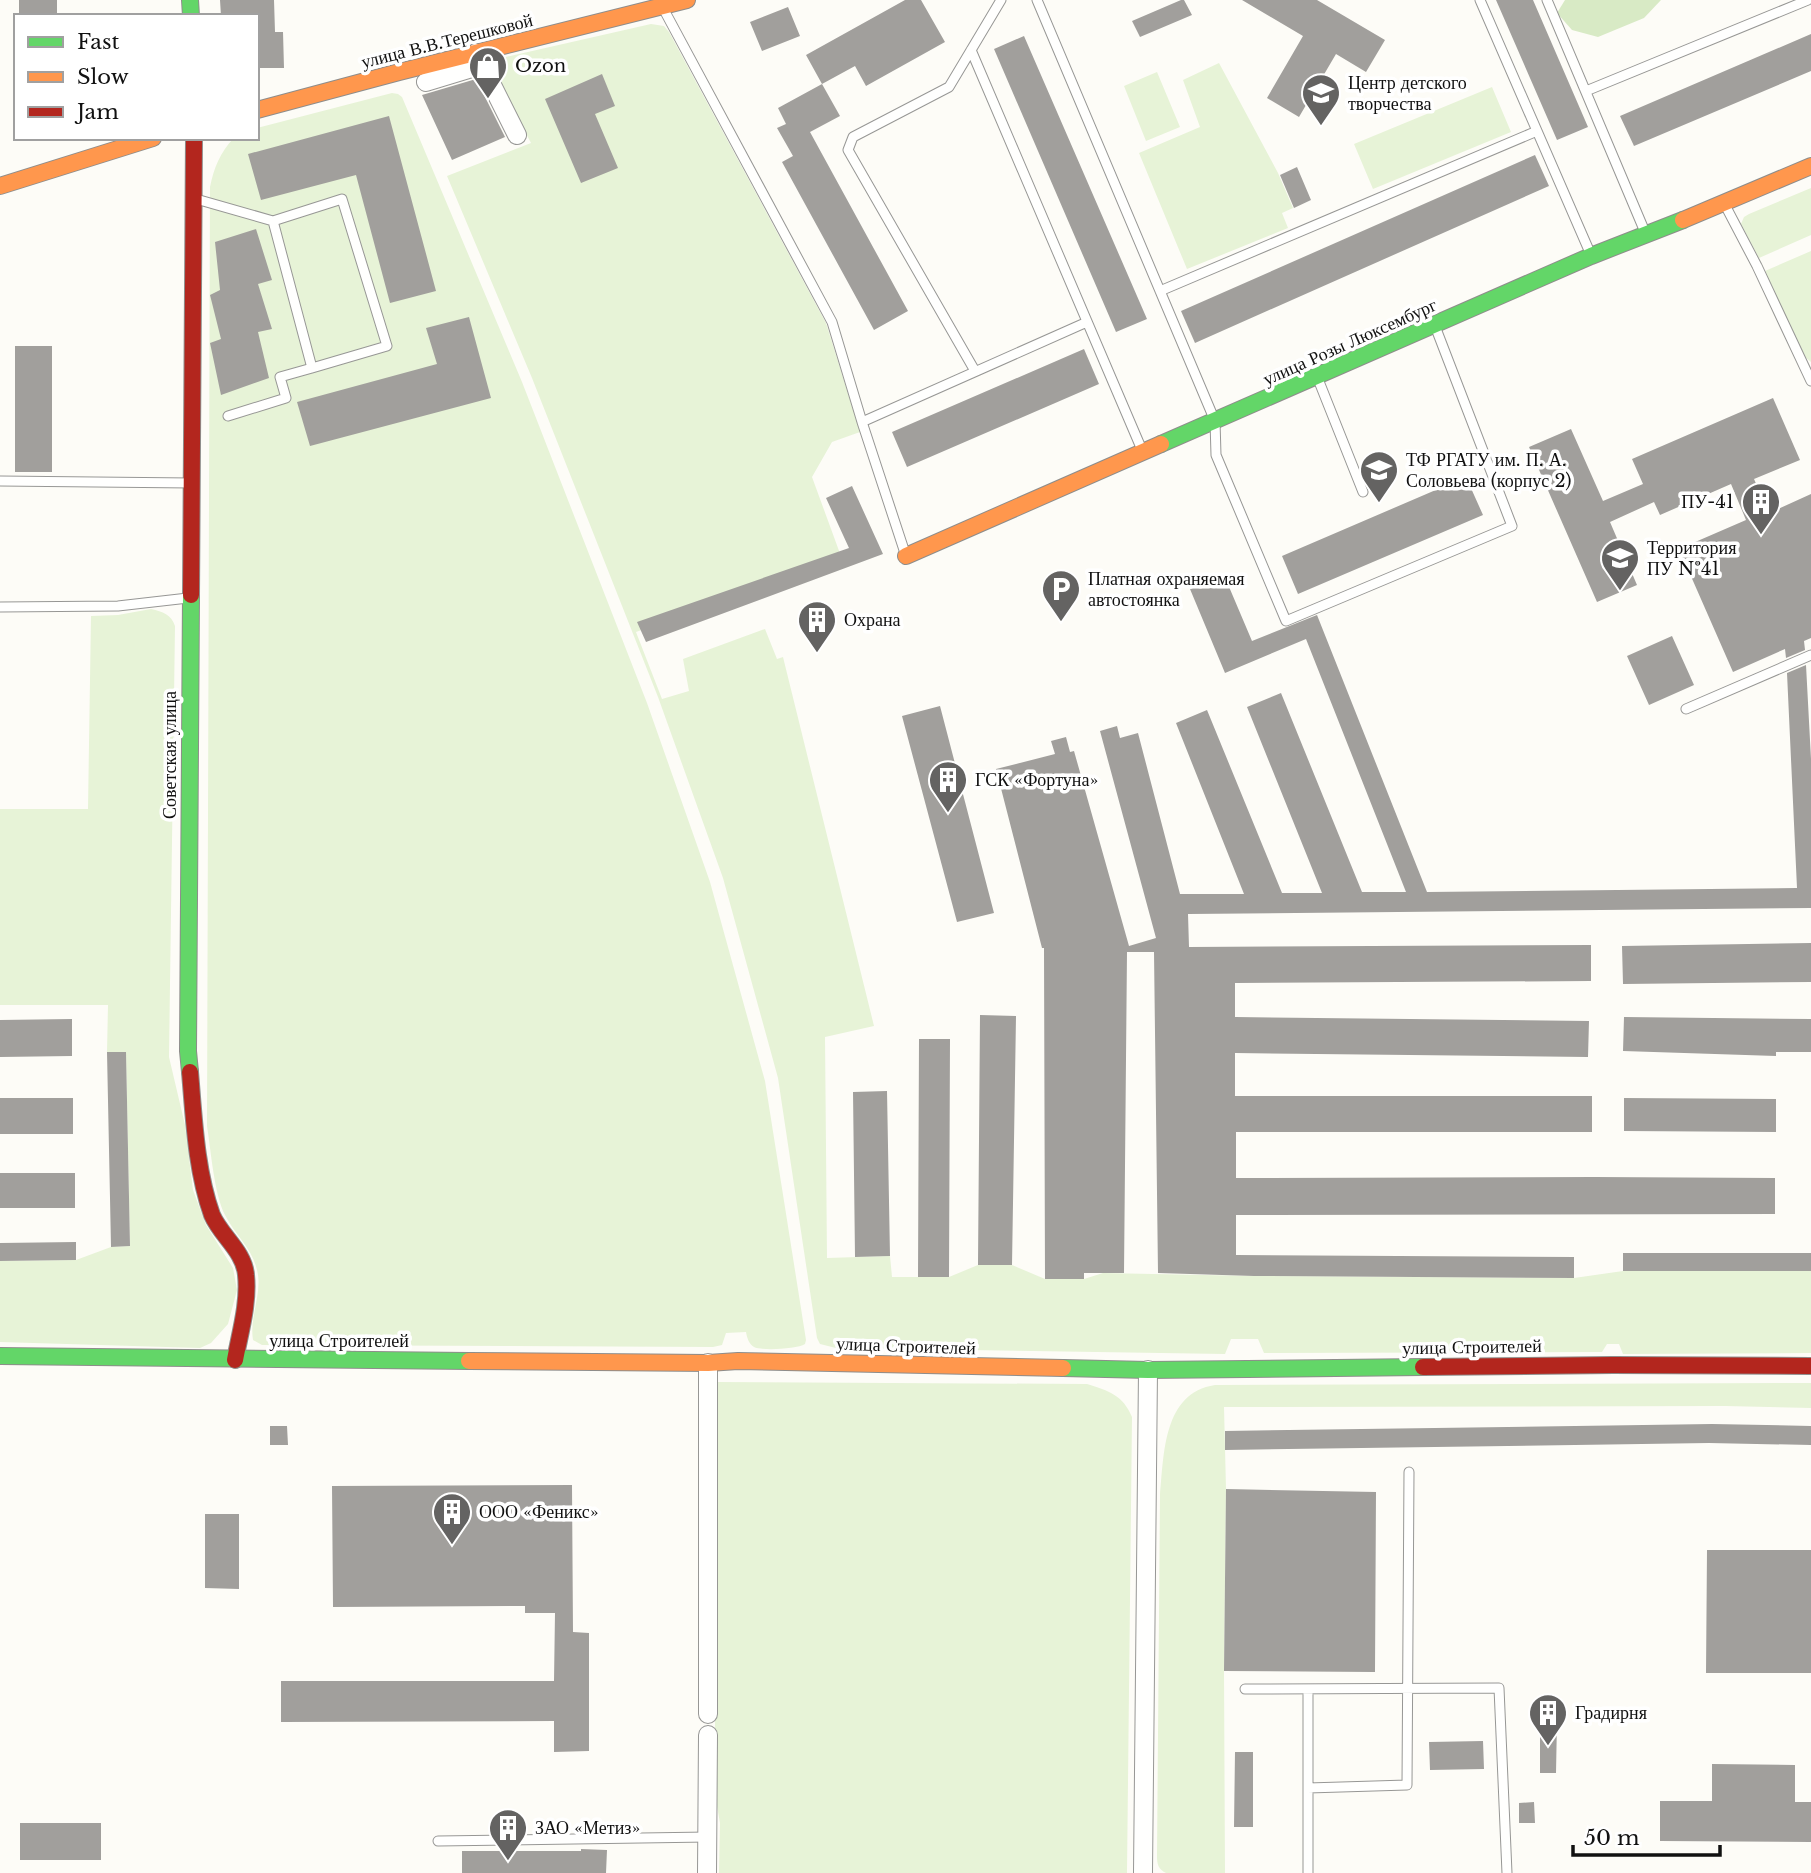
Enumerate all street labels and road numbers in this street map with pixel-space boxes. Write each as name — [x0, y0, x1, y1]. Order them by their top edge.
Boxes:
street label: улица В.В.Терешковой — [359, 9, 535, 73]
street label: улица Розы Люксембург — [1260, 294, 1440, 390]
street label: Советская улица — [159, 691, 181, 819]
street label: улица Строителей — [269, 1330, 409, 1352]
street label: улица Строителей — [836, 1333, 976, 1359]
street label: улица Строителей — [1402, 1335, 1542, 1359]

